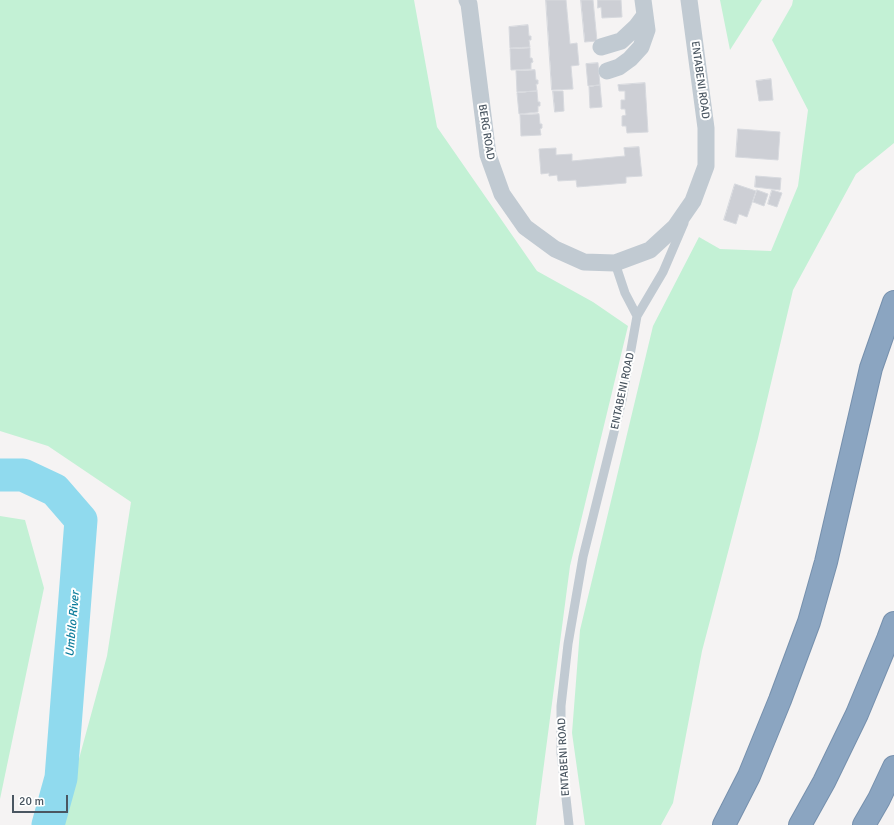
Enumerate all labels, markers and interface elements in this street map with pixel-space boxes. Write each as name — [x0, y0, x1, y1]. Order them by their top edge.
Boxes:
street label: ENTABENI ROAD — [688, 40, 712, 120]
street label: BERG ROAD — [475, 103, 497, 161]
street label: ENTABENI ROAD — [608, 351, 638, 431]
water label: Umbilo River — [63, 591, 83, 657]
street label: ENTABENI ROAD — [555, 717, 573, 797]
scale bar — [14, 787, 70, 813]
text: 20 m — [19, 794, 44, 809]

